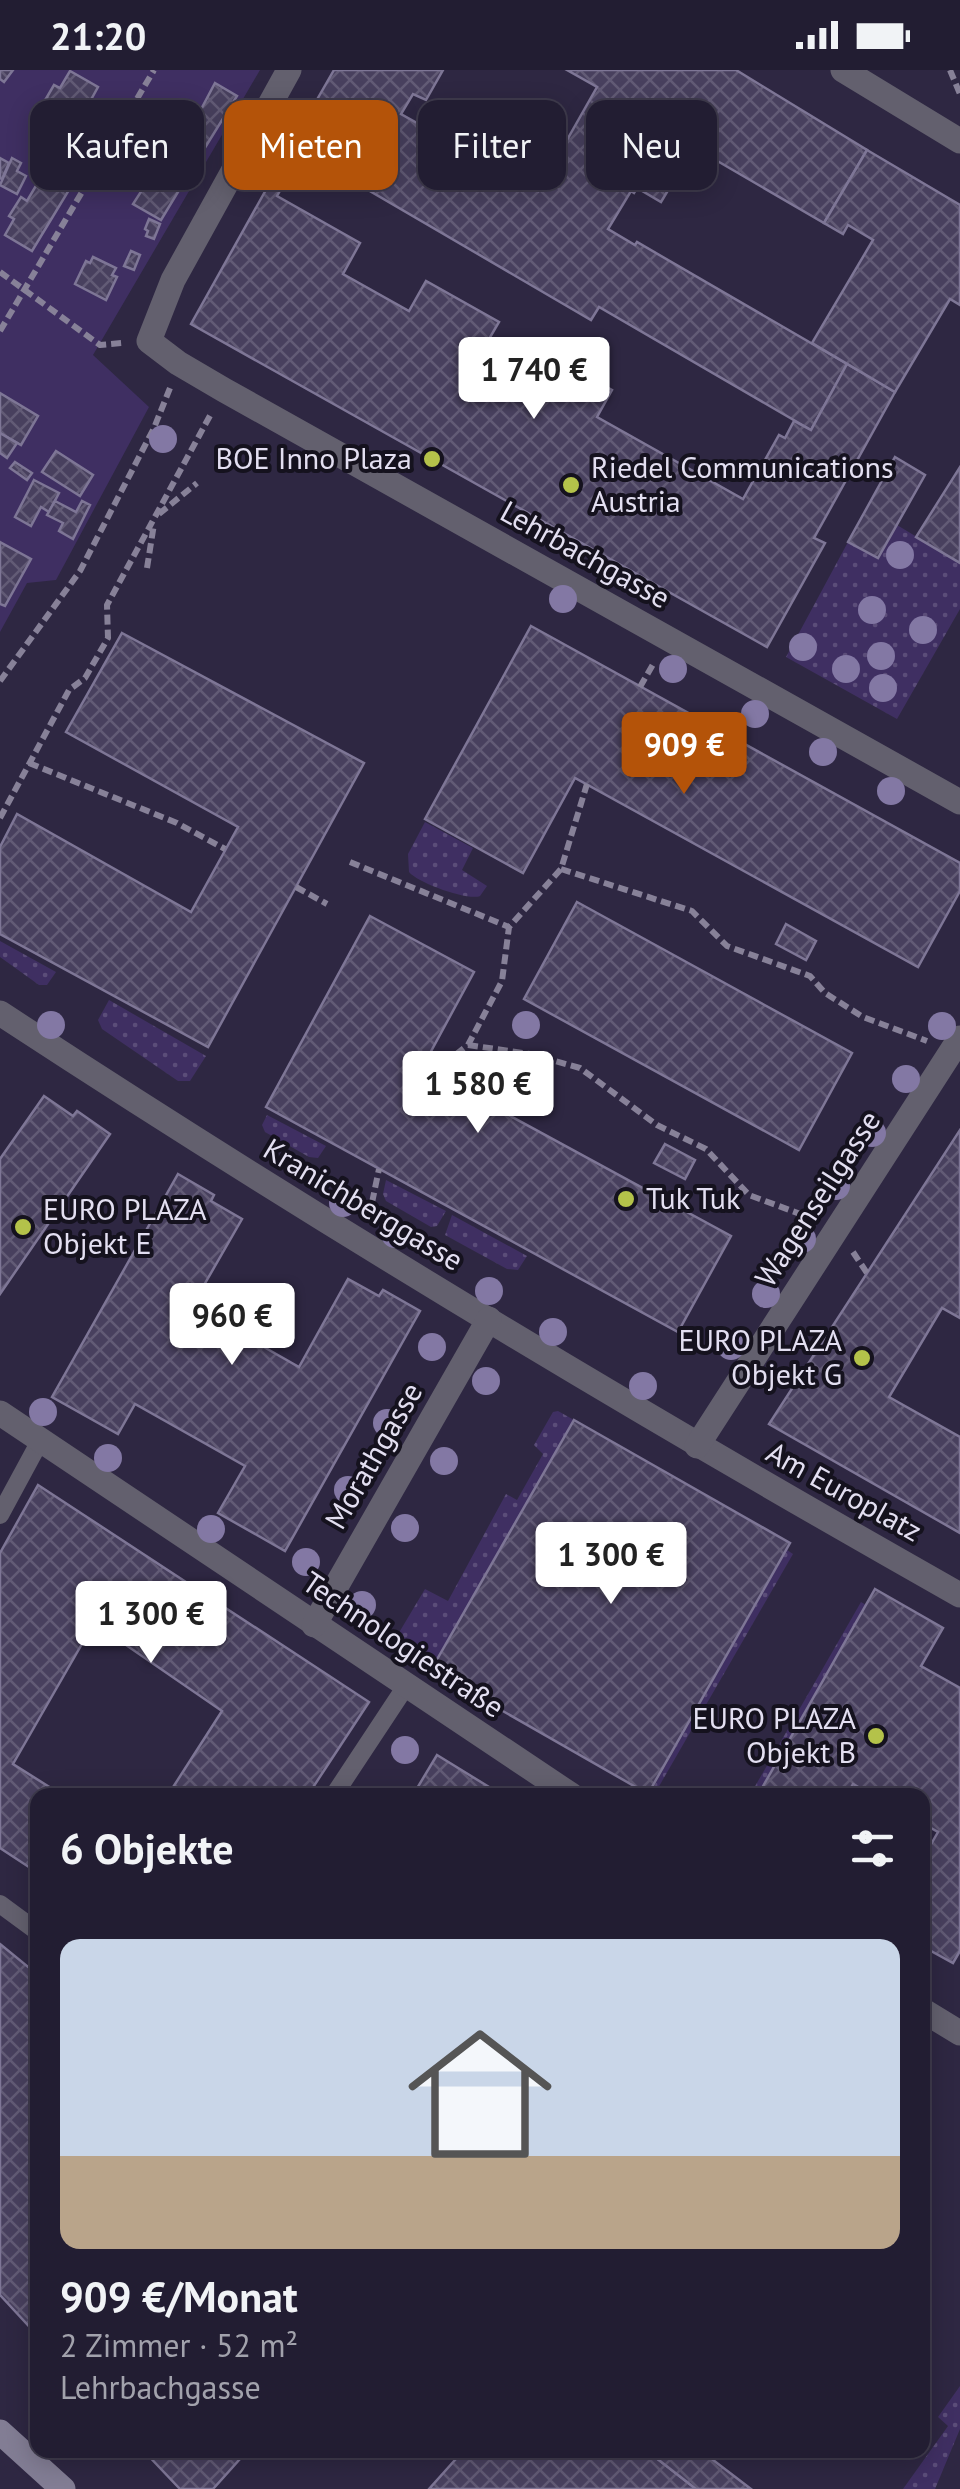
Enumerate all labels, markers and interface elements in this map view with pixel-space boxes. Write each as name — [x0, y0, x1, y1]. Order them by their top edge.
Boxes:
text: 21:20 — [50, 11, 146, 60]
chip: Kaufen — [30, 100, 204, 190]
chip: Mieten — [224, 100, 398, 190]
chip: Filter — [418, 100, 566, 190]
chip: Neu — [586, 100, 717, 190]
pin: 1 740 € — [442, 337, 626, 422]
text: 1 740 € — [481, 348, 587, 390]
place label: BOE Inno Plaza — [216, 438, 412, 477]
place label: Riedel Communications Austria — [591, 447, 894, 520]
marker: BOE Inno Plaza — [421, 448, 443, 470]
marker: Riedel Communications Austria — [560, 474, 582, 496]
street label: Lehrbachgasse — [494, 491, 677, 616]
pin: 909 € — [614, 712, 754, 797]
text: 909 € — [644, 723, 724, 765]
pin: 1 580 € — [386, 1051, 570, 1136]
text: 1 580 € — [425, 1062, 531, 1104]
street label: Wagenseilgasse — [745, 1103, 888, 1294]
street label: Kranichberggasse — [257, 1129, 471, 1279]
place label: Tuk Tuk — [646, 1178, 741, 1217]
marker: Tuk Tuk — [615, 1188, 637, 1210]
place label: EURO PLAZA Objekt E — [43, 1189, 207, 1262]
marker: EURO PLAZA Objekt E — [12, 1216, 34, 1238]
pin: 960 € — [162, 1283, 302, 1368]
text: 960 € — [192, 1294, 272, 1336]
place label: EURO PLAZA Objekt G — [678, 1320, 842, 1393]
marker: EURO PLAZA Objekt G — [851, 1347, 873, 1369]
street label: Morathgasse — [315, 1375, 430, 1536]
street label: Am Europlatz — [760, 1432, 929, 1549]
pin: 1 300 € — [519, 1522, 703, 1607]
text: 1 300 € — [558, 1533, 664, 1575]
street label: Technologiestraße — [295, 1562, 512, 1726]
pin: 1 300 € — [59, 1581, 243, 1666]
text: 1 300 € — [98, 1592, 204, 1634]
place label: EURO PLAZA Objekt B — [692, 1698, 856, 1771]
marker: EURO PLAZA Objekt B — [865, 1725, 887, 1747]
text: 6 Objekte — [60, 1821, 234, 1876]
icon: filters — [845, 1821, 900, 1876]
icon: home — [390, 2004, 570, 2184]
text: 909 €/Monat — [60, 2269, 298, 2324]
text: 2 Zimmer · 52 m² — [60, 2324, 298, 2366]
text: Lehrbachgasse — [60, 2366, 261, 2408]

